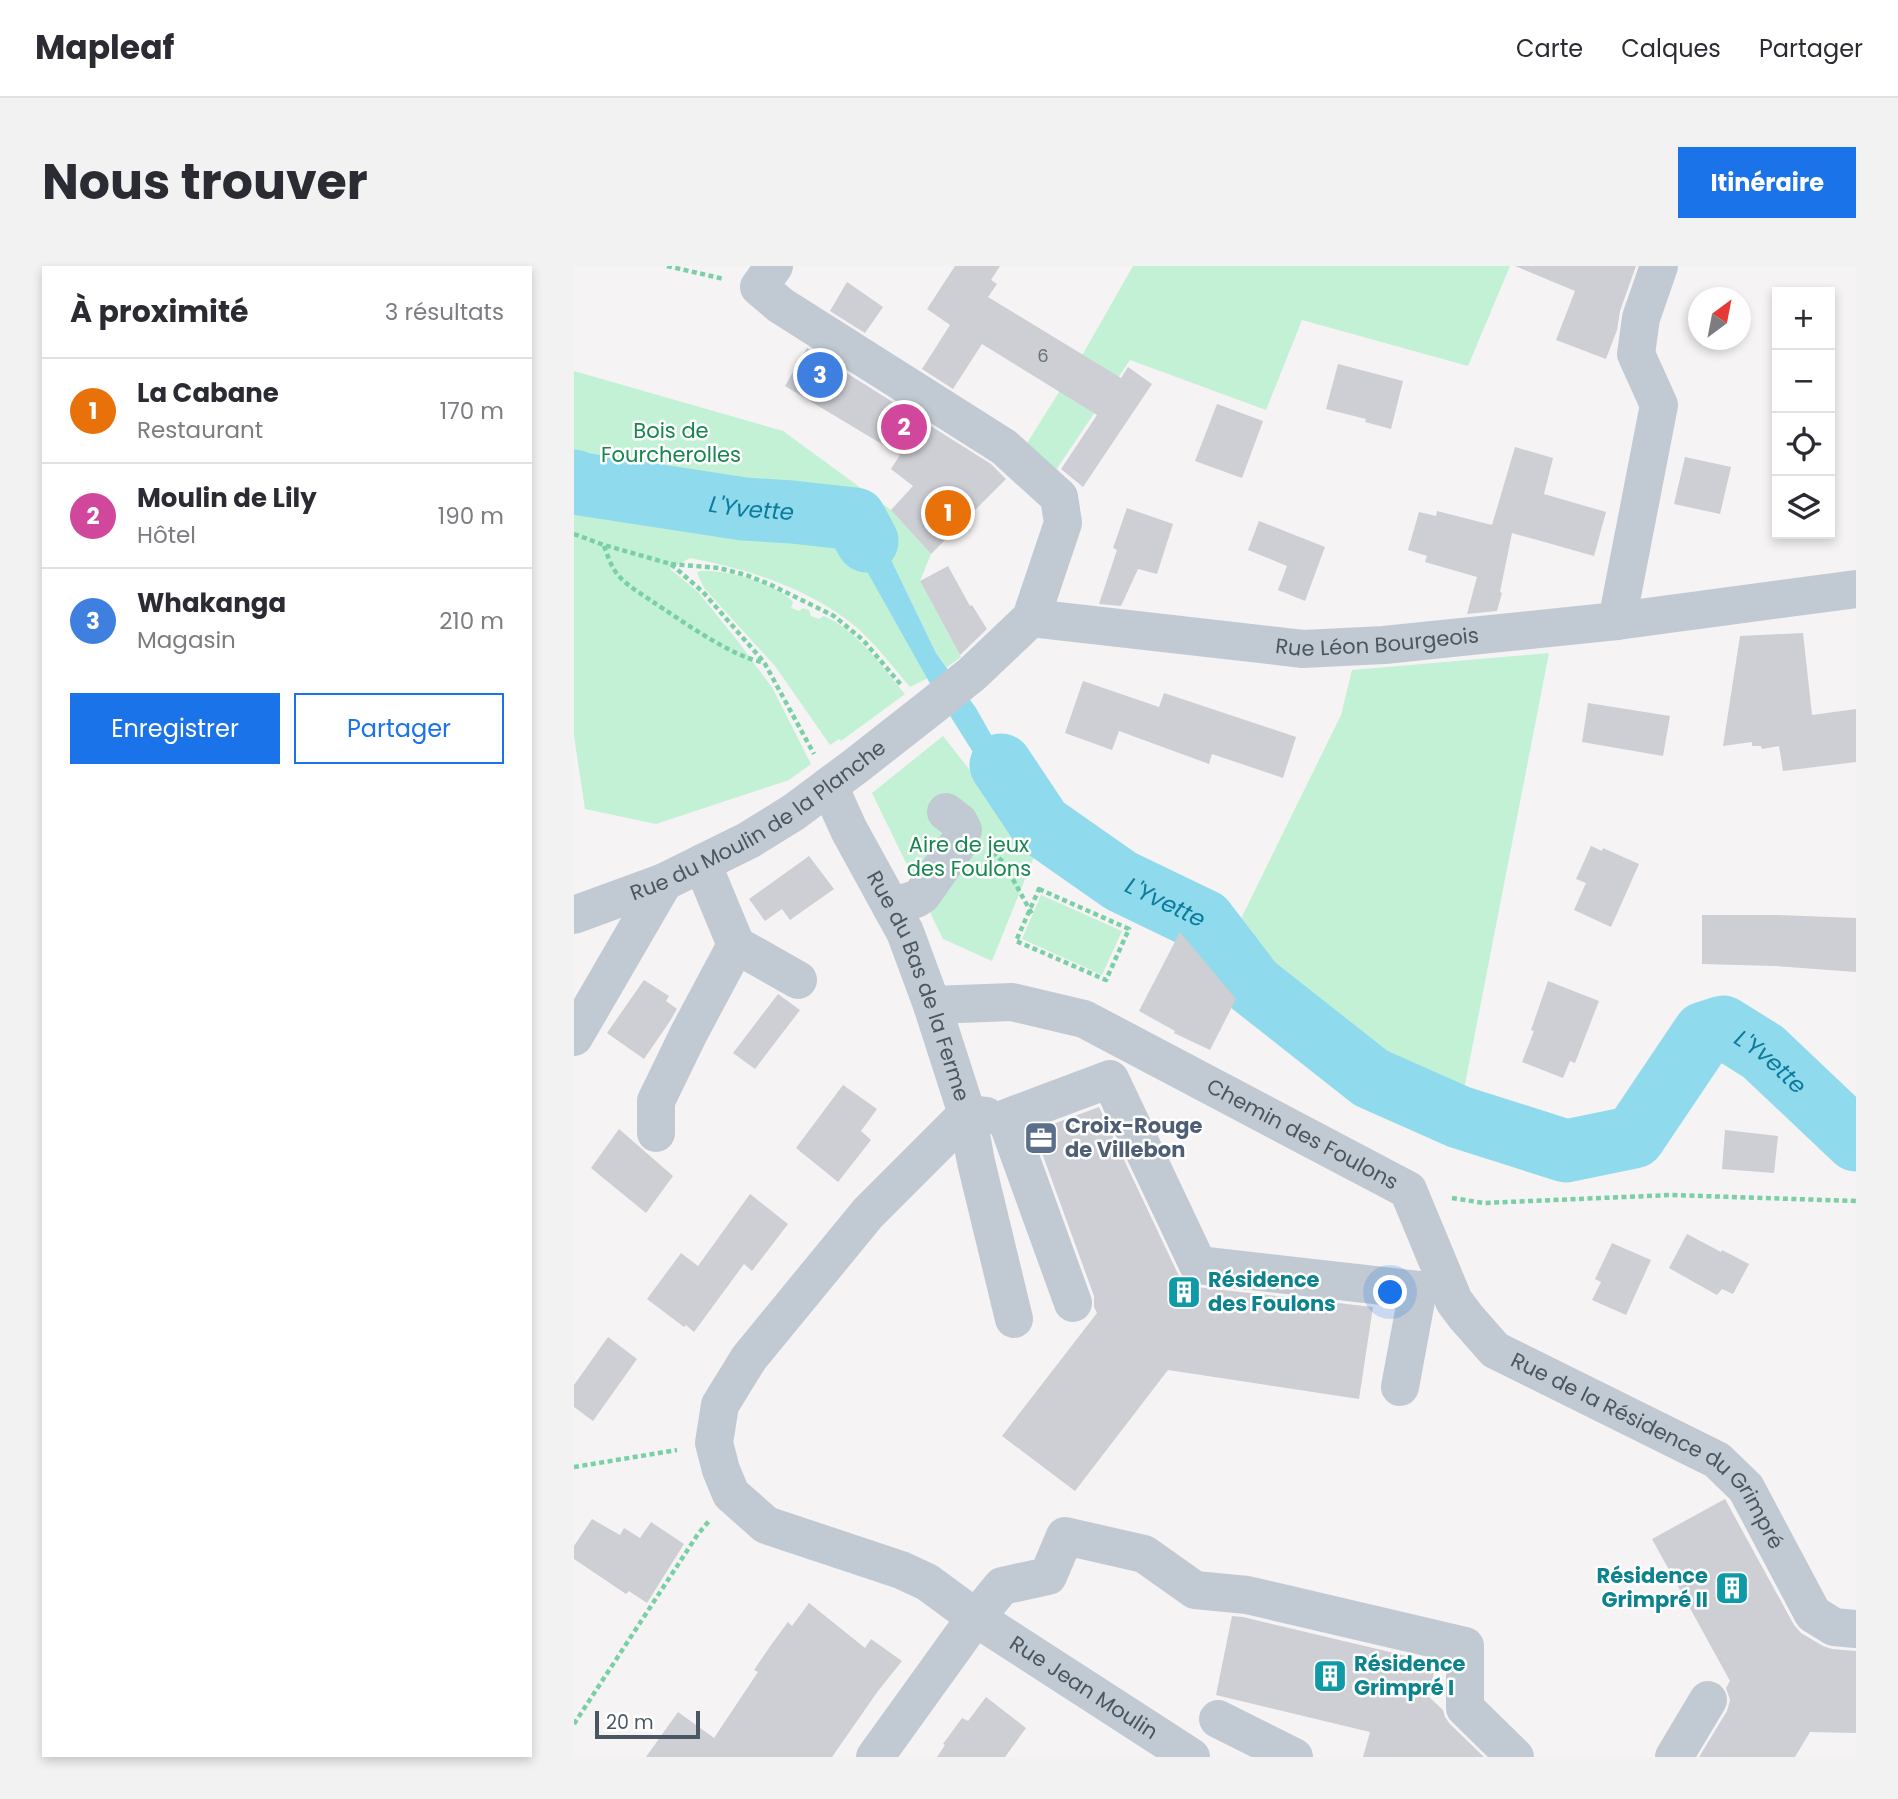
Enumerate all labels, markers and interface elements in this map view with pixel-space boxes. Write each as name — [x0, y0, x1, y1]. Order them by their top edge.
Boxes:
text: Mapleaf — [35, 24, 174, 71]
text: Carte — [1516, 32, 1583, 65]
text: Calques — [1621, 32, 1721, 65]
text: Partager — [1759, 32, 1863, 65]
button: Itinéraire — [1678, 147, 1856, 218]
text: Nous trouver — [42, 148, 368, 216]
north arrow — [1688, 287, 1751, 350]
map controls — [1772, 287, 1835, 539]
button: + — [1772, 287, 1835, 350]
text: À proximité — [70, 290, 249, 333]
text: 3 résultats — [385, 296, 504, 328]
house number: 6 — [1037, 343, 1049, 368]
pin: 3 — [797, 349, 843, 401]
button: − — [1772, 350, 1835, 413]
text: La Cabane — [137, 375, 279, 411]
text: 1 — [89, 395, 97, 427]
text: 170 m — [440, 395, 504, 427]
pin: 2 — [881, 401, 927, 453]
button: locate — [1772, 413, 1835, 476]
text: Restaurant — [137, 414, 263, 446]
park label: Bois de Fourcherolles — [601, 416, 741, 469]
button: layers — [1772, 476, 1835, 539]
text: Moulin de Lily — [137, 480, 317, 516]
pin: 1 — [925, 487, 971, 539]
water label: L'Yvette — [707, 488, 795, 528]
text: 2 — [86, 500, 100, 532]
text: 190 m — [438, 500, 504, 532]
text: Hôtel — [137, 519, 196, 551]
text: Whakanga — [137, 585, 286, 621]
text: 3 — [86, 605, 100, 637]
text: 210 m — [439, 605, 504, 637]
street label: Rue Léon Bourgeois — [1274, 620, 1480, 663]
text: Magasin — [137, 624, 236, 656]
button: Enregistrer — [70, 693, 280, 764]
button: Partager — [294, 693, 504, 764]
street label: Rue du Moulin de la Planche — [626, 733, 892, 907]
park label: Aire de jeux des Foulons — [907, 830, 1031, 883]
street label: Rue du Bas de la Ferme — [860, 866, 977, 1105]
water label: L'Yvette — [1120, 869, 1211, 935]
water label: L'Yvette — [1728, 1022, 1814, 1101]
street label: Chemin des Foulons — [1202, 1071, 1404, 1196]
place label: Croix-Rouge de Villebon — [1065, 1111, 1203, 1164]
office icon: Croix-Rouge de Villebon — [1022, 1119, 1060, 1157]
place label: Résidence des Foulons — [1208, 1265, 1336, 1318]
building icon: Résidence des Foulons — [1165, 1273, 1203, 1311]
your location — [1373, 1275, 1407, 1309]
street label: Rue de la Résidence du Grimpré — [1506, 1345, 1791, 1554]
place label: Résidence Grimpré II — [1596, 1561, 1708, 1614]
building icon: Résidence Grimpré II — [1713, 1569, 1751, 1607]
street label: Rue Jean Moulin — [1004, 1629, 1164, 1746]
place label: Résidence Grimpré I — [1354, 1649, 1466, 1702]
building icon: Résidence Grimpré I — [1311, 1657, 1349, 1695]
scale bar — [595, 1708, 700, 1740]
text: 20 m — [606, 1709, 654, 1736]

